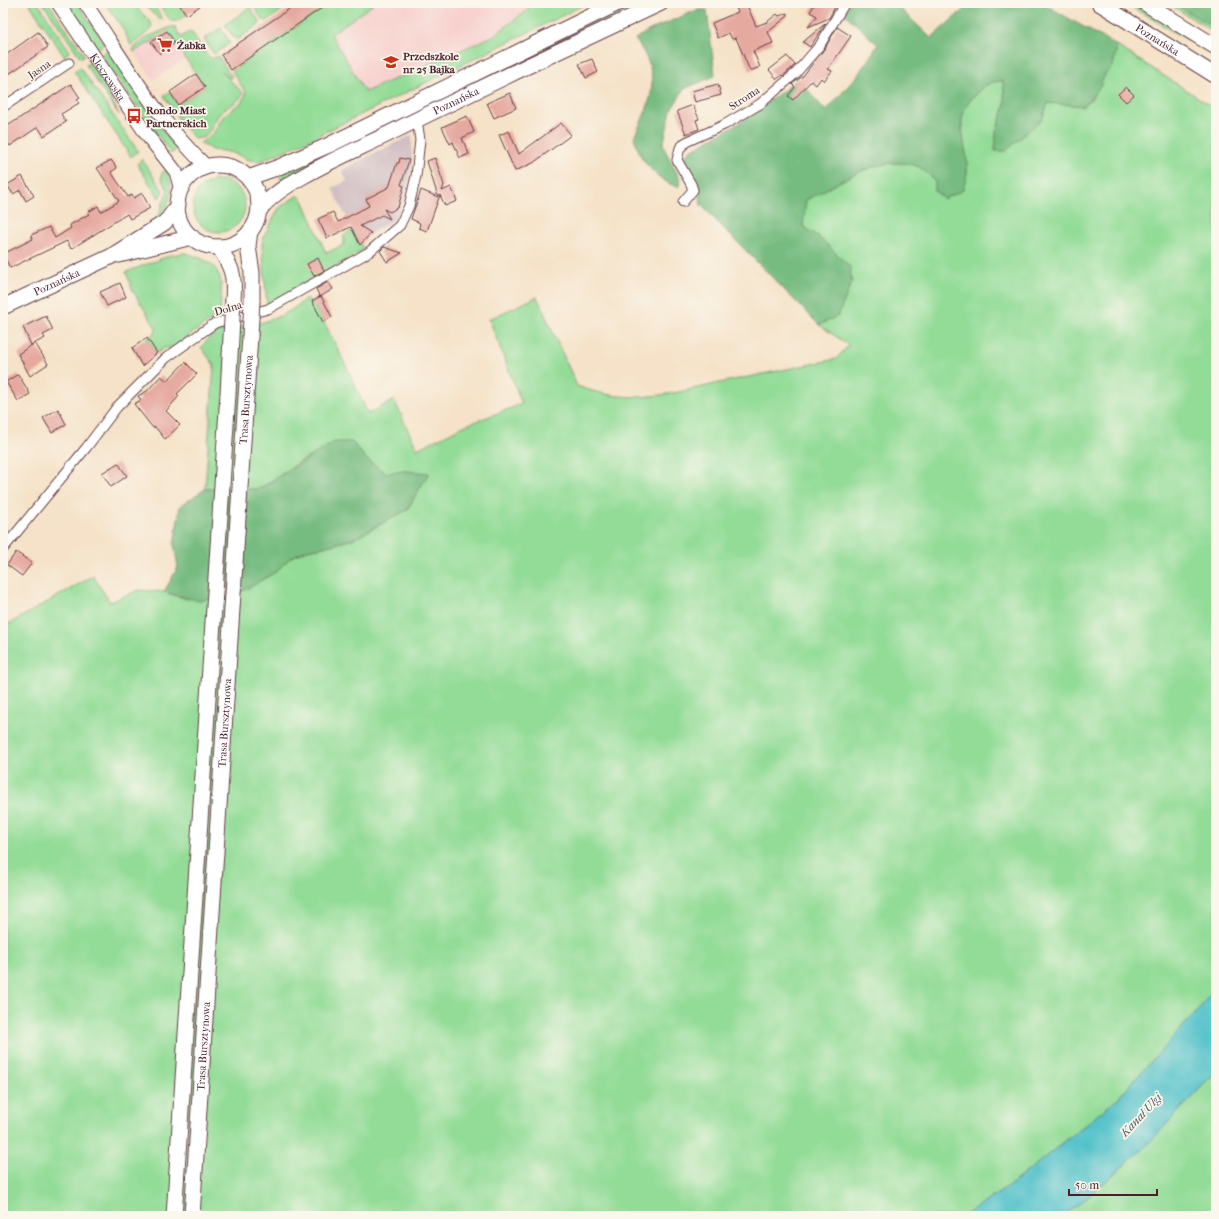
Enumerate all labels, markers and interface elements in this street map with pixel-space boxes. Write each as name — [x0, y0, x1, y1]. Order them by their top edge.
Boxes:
street label: Poznańska — [1133, 21, 1182, 59]
supermarket icon: Żabka — [156, 36, 174, 54]
place label: Żabka — [177, 39, 207, 52]
place label: Przedszkole nr 25 Bajka — [402, 50, 459, 76]
street label: Kleczewska — [87, 51, 128, 104]
school or university icon: Przedszkole nr 25 Bajka — [382, 53, 400, 71]
street label: Jasna — [25, 57, 54, 82]
street label: Stroma — [726, 83, 763, 113]
street label: Poznańska — [431, 84, 482, 118]
place label: Rondo Miast Partnerskich — [146, 104, 207, 130]
bus stop icon: Rondo Miast Partnerskich — [125, 107, 143, 125]
street label: Poznańska — [31, 266, 83, 299]
street label: Dolna — [213, 298, 244, 319]
street label: Trasa Bursztynowa — [237, 354, 256, 445]
street label: Trasa Bursztynowa — [216, 677, 234, 768]
street label: Trasa Bursztynowa — [194, 1000, 213, 1092]
water label: Kanał Ulgi — [1117, 1089, 1166, 1140]
scale bar — [1069, 1171, 1157, 1197]
text: 50 m — [1075, 1178, 1099, 1192]

